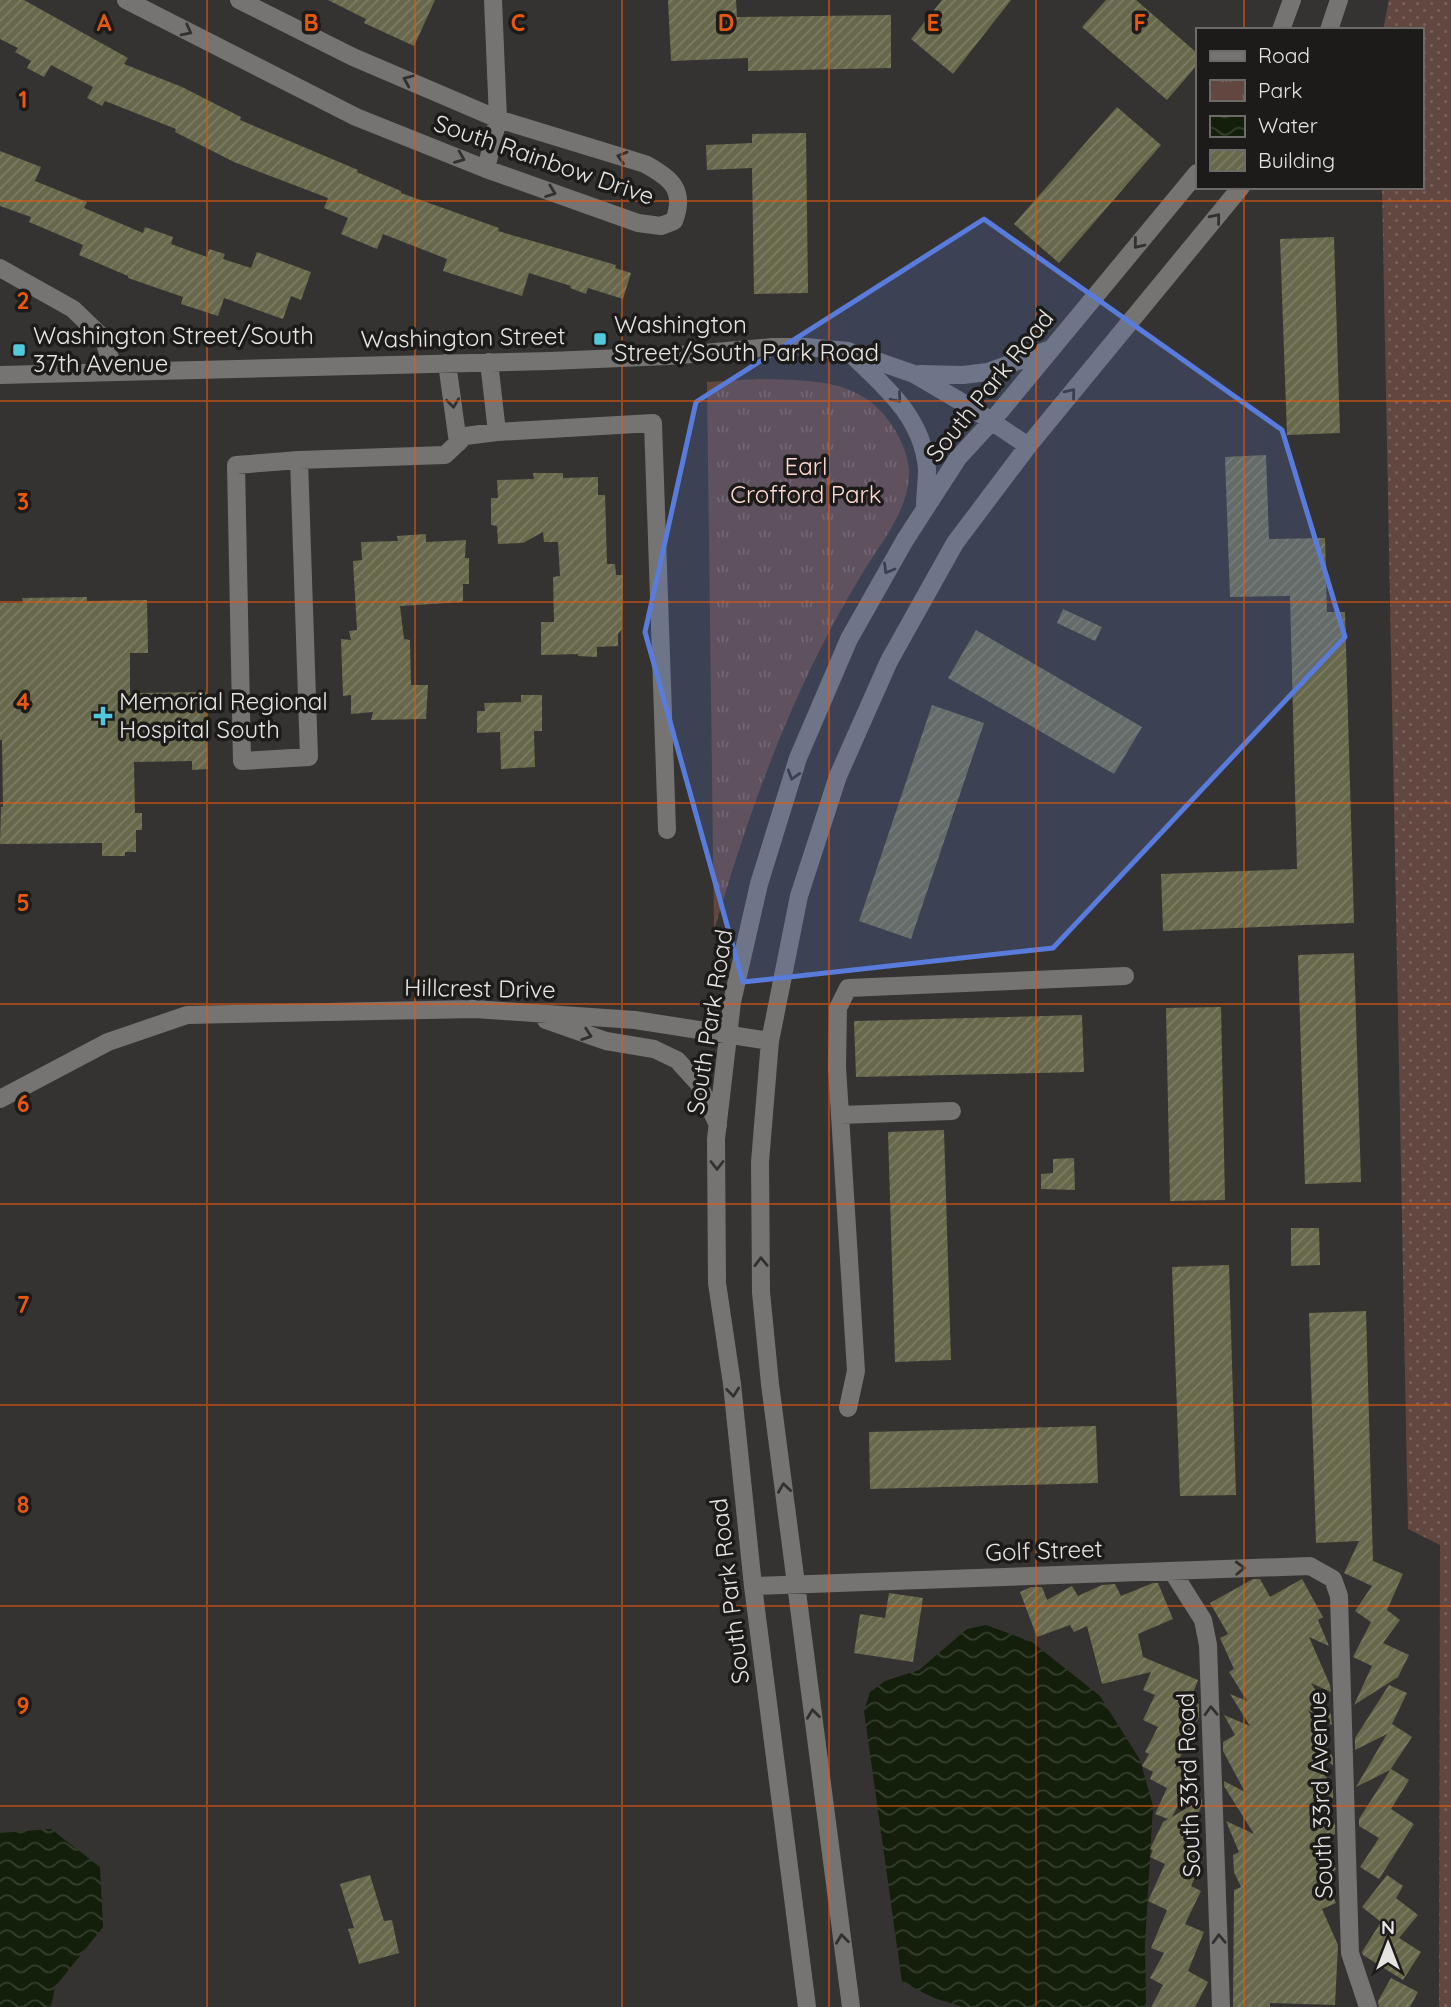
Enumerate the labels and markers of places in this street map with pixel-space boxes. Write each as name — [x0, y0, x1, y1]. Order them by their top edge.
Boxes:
place label: Washington Street/South Park Road — [614, 309, 879, 367]
place label: Washington Street/South 37th Avenue — [33, 320, 314, 378]
marker: Washington Street/South Park Road — [592, 331, 608, 347]
marker: Washington Street/South 37th Avenue — [11, 342, 27, 358]
place label: Memorial Regional Hospital South — [119, 686, 328, 744]
marker: Memorial Regional Hospital South — [93, 706, 113, 726]

